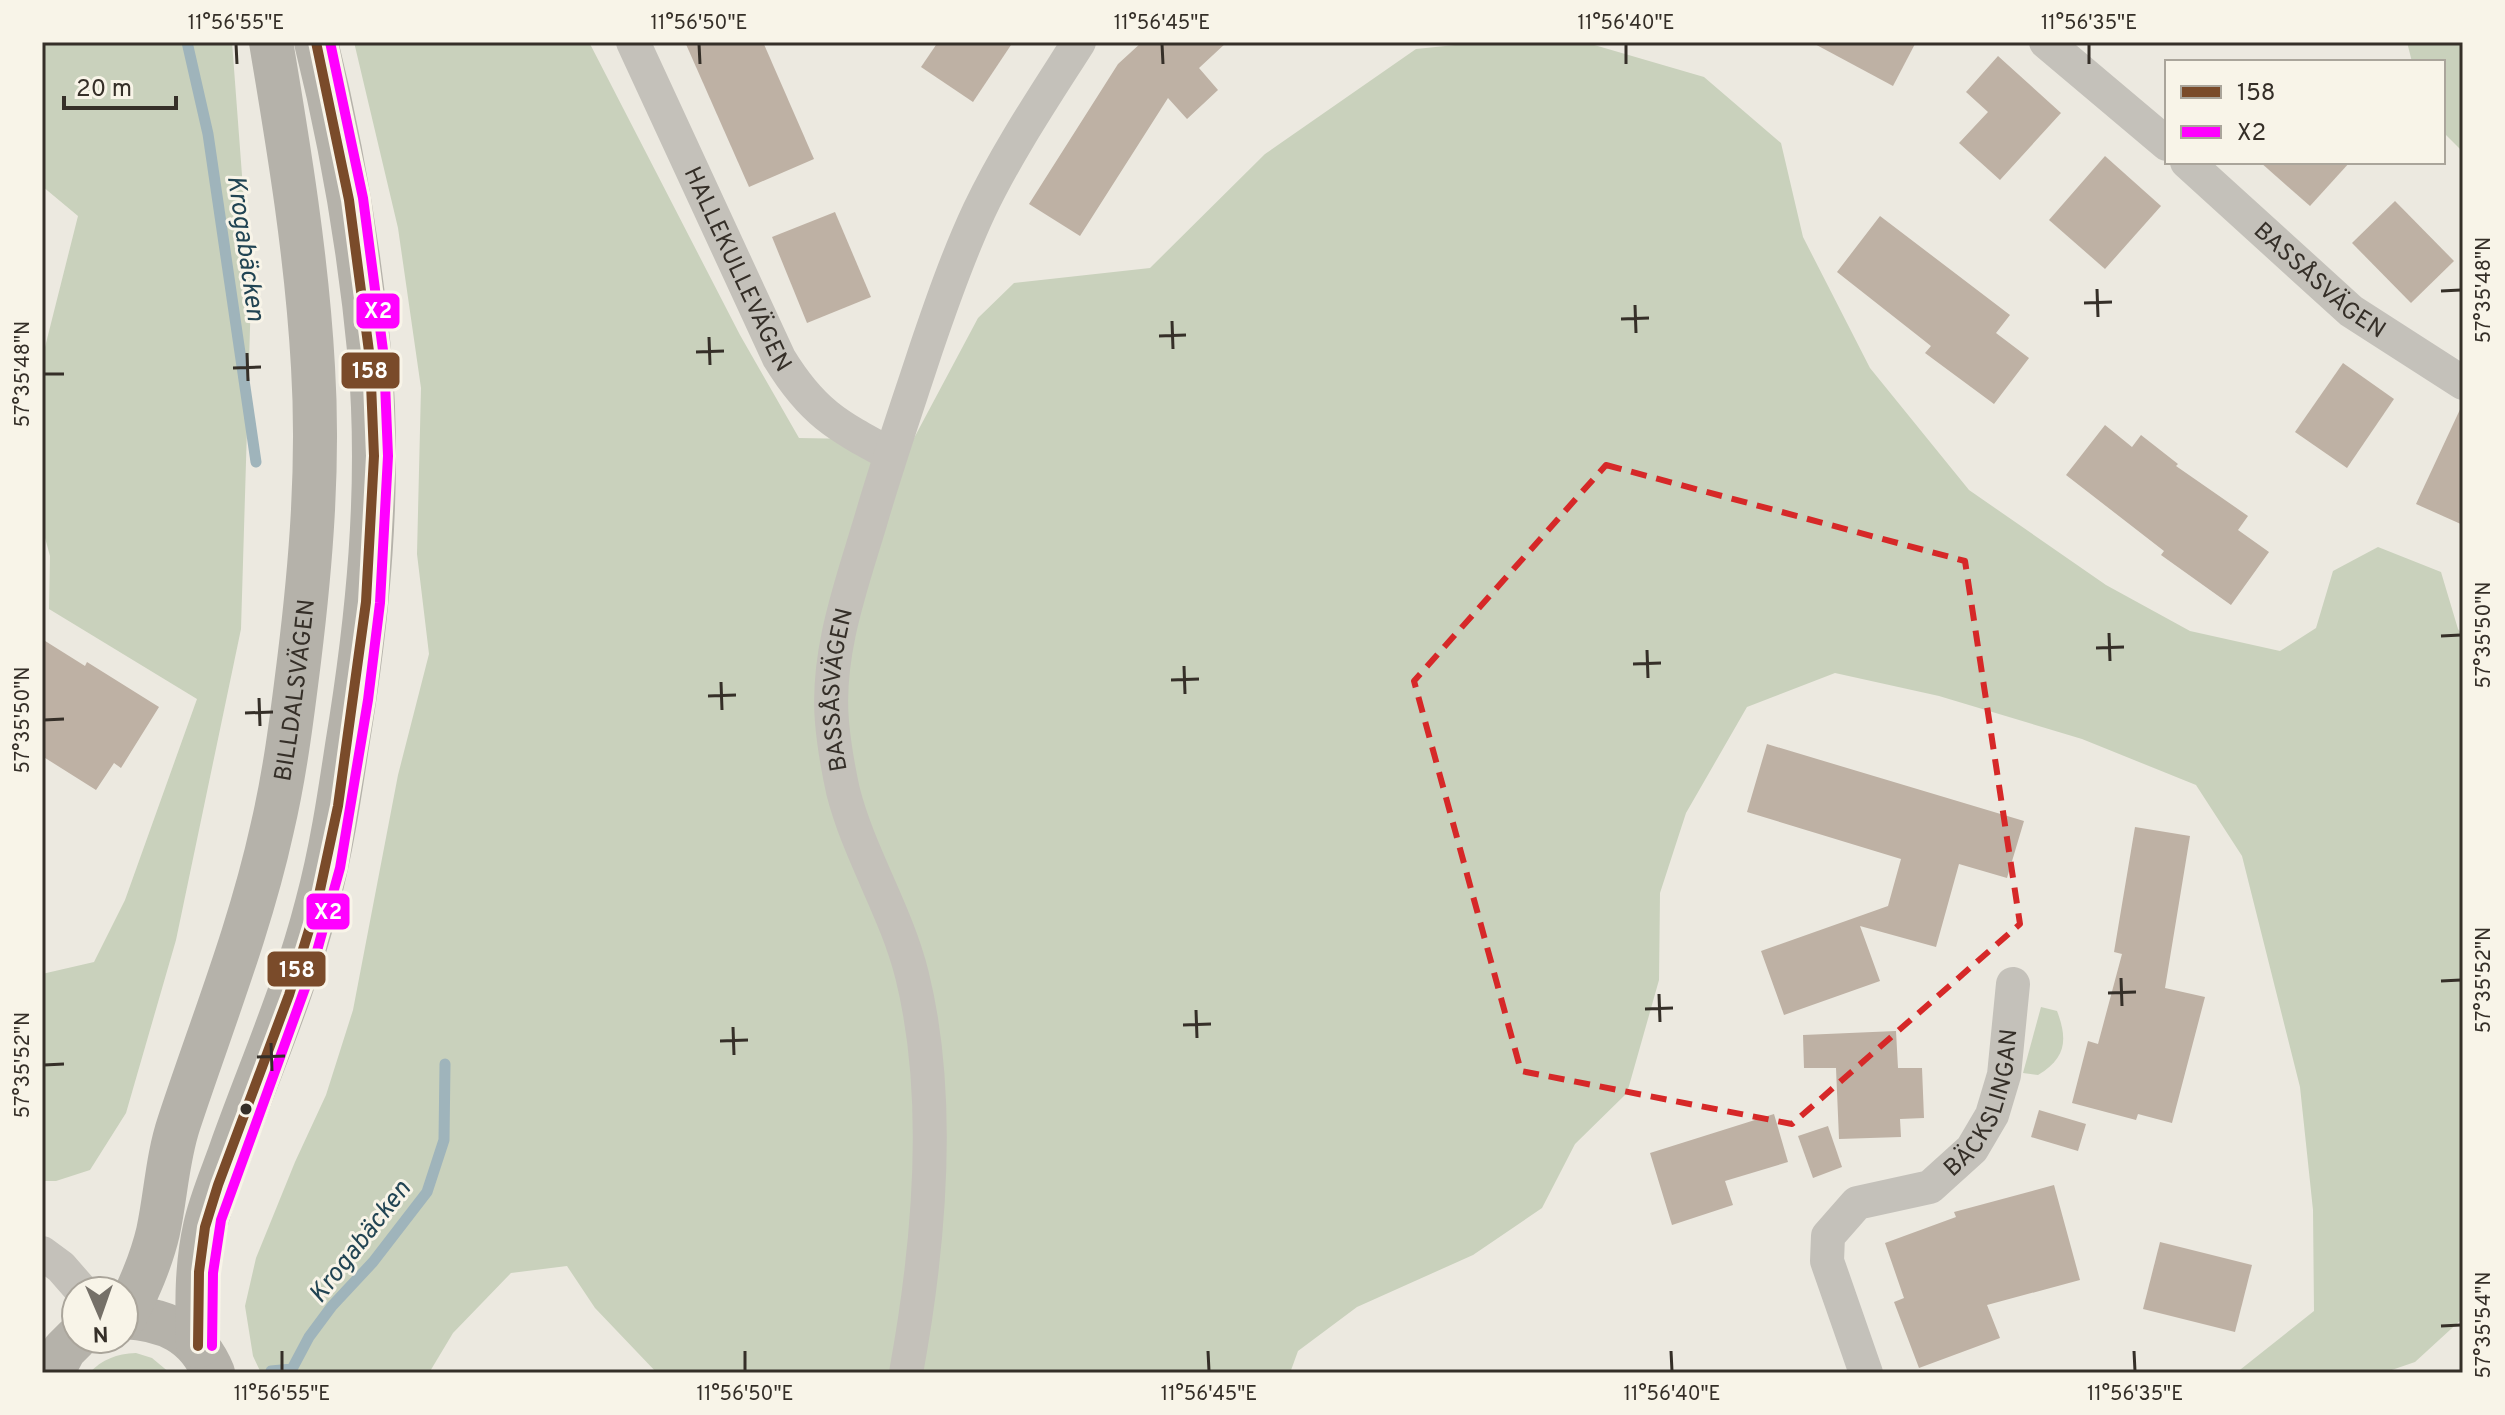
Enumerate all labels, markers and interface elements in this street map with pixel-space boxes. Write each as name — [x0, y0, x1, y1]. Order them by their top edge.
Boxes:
text: 11°56'55"E — [188, 11, 284, 37]
text: 11°56'50"E — [651, 11, 748, 37]
text: 11°56'45"E — [1114, 11, 1210, 37]
text: 11°56'40"E — [1577, 11, 1675, 37]
text: 11°56'35"E — [2041, 11, 2137, 37]
scale bar — [64, 60, 176, 110]
legend — [2165, 60, 2445, 164]
text: 20 m — [76, 75, 132, 105]
text: 158 — [2237, 79, 2276, 109]
text: X2 — [2237, 119, 2266, 149]
street label: HALLEKULLEVÄGEN — [676, 163, 797, 378]
water label: Krogabäcken — [218, 173, 271, 323]
street label: BASSÅSVÄGEN — [2246, 217, 2391, 346]
text: 57°35'48"N — [2472, 237, 2498, 343]
line badge: X2 — [355, 292, 401, 330]
text: X2 — [364, 299, 392, 326]
text: 57°35'48"N — [11, 321, 37, 427]
line badge: 158 — [340, 351, 401, 390]
text: 158 — [352, 359, 388, 386]
text: 57°35'50"N — [2472, 581, 2498, 689]
street label: BILLDALSVÄGEN — [269, 598, 323, 784]
street label: BASSÅSVÄGEN — [817, 605, 861, 774]
text: 57°35'50"N — [11, 666, 37, 774]
line badge: X2 — [305, 892, 351, 931]
text: X2 — [314, 900, 342, 927]
text: 57°35'52"N — [2472, 927, 2498, 1033]
line badge: 158 — [266, 950, 327, 988]
text: 158 — [279, 958, 315, 985]
text: 57°35'52"N — [11, 1012, 37, 1118]
street label: BÄCKSLINGAN — [1938, 1028, 2025, 1184]
unlabelled marker — [238, 1101, 254, 1117]
water label: Krogabäcken — [303, 1174, 419, 1311]
text: 57°35'54"N — [2472, 1271, 2498, 1379]
north arrow — [60, 1275, 140, 1355]
text: N — [92, 1319, 109, 1346]
text: 11°56'55"E — [234, 1382, 330, 1408]
text: 11°56'50"E — [697, 1382, 794, 1408]
text: 11°56'45"E — [1161, 1382, 1257, 1408]
text: 11°56'40"E — [1623, 1382, 1721, 1408]
text: 11°56'35"E — [2087, 1382, 2183, 1408]

